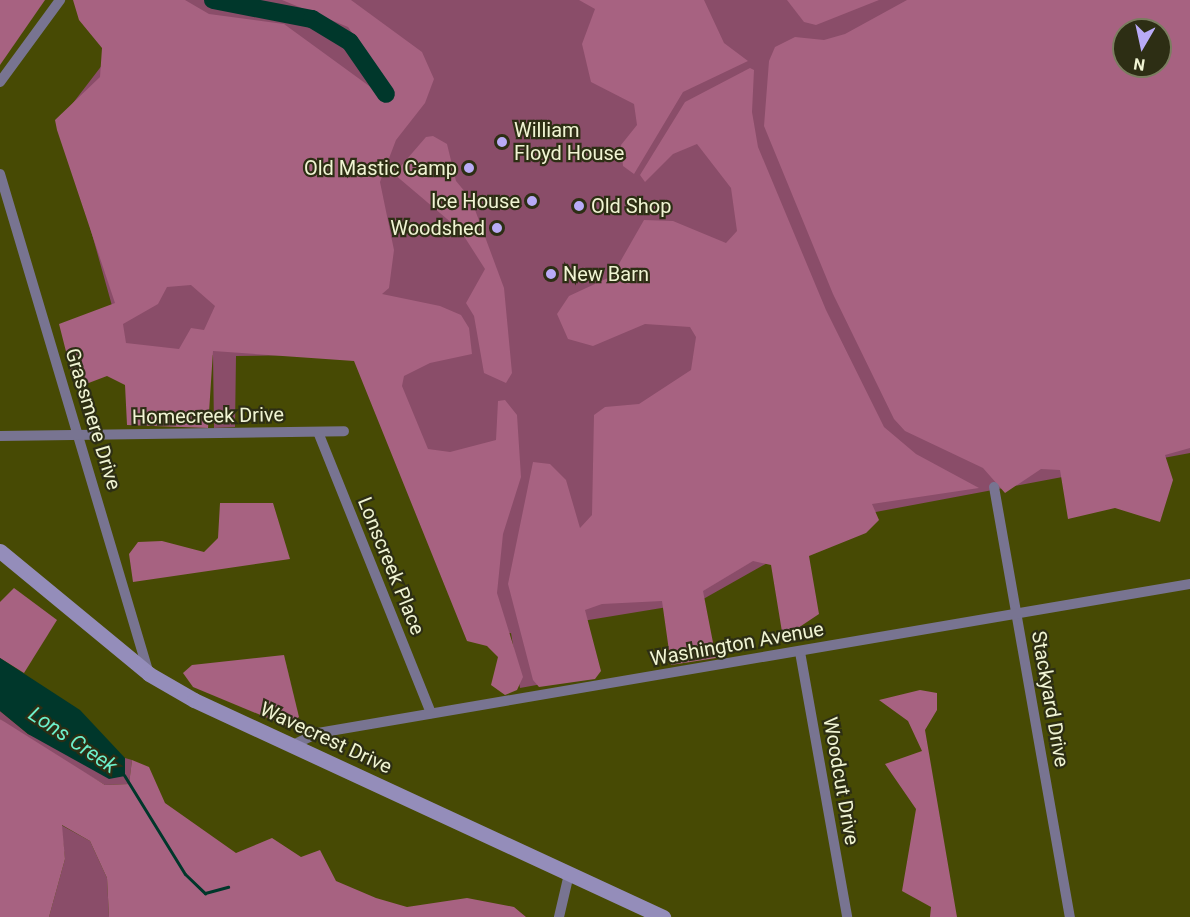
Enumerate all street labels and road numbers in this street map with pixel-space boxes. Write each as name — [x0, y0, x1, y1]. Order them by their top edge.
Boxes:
street label: Grassmere Drive — [60, 345, 126, 493]
street label: Homecreek Drive — [132, 403, 284, 429]
street label: Lonscreek Place — [352, 494, 430, 638]
street label: Washington Avenue — [648, 617, 826, 671]
street label: Stackyard Drive — [1026, 629, 1074, 769]
street label: Wavecrest Drive — [256, 697, 396, 779]
street label: Woodcut Drive — [818, 715, 864, 847]

